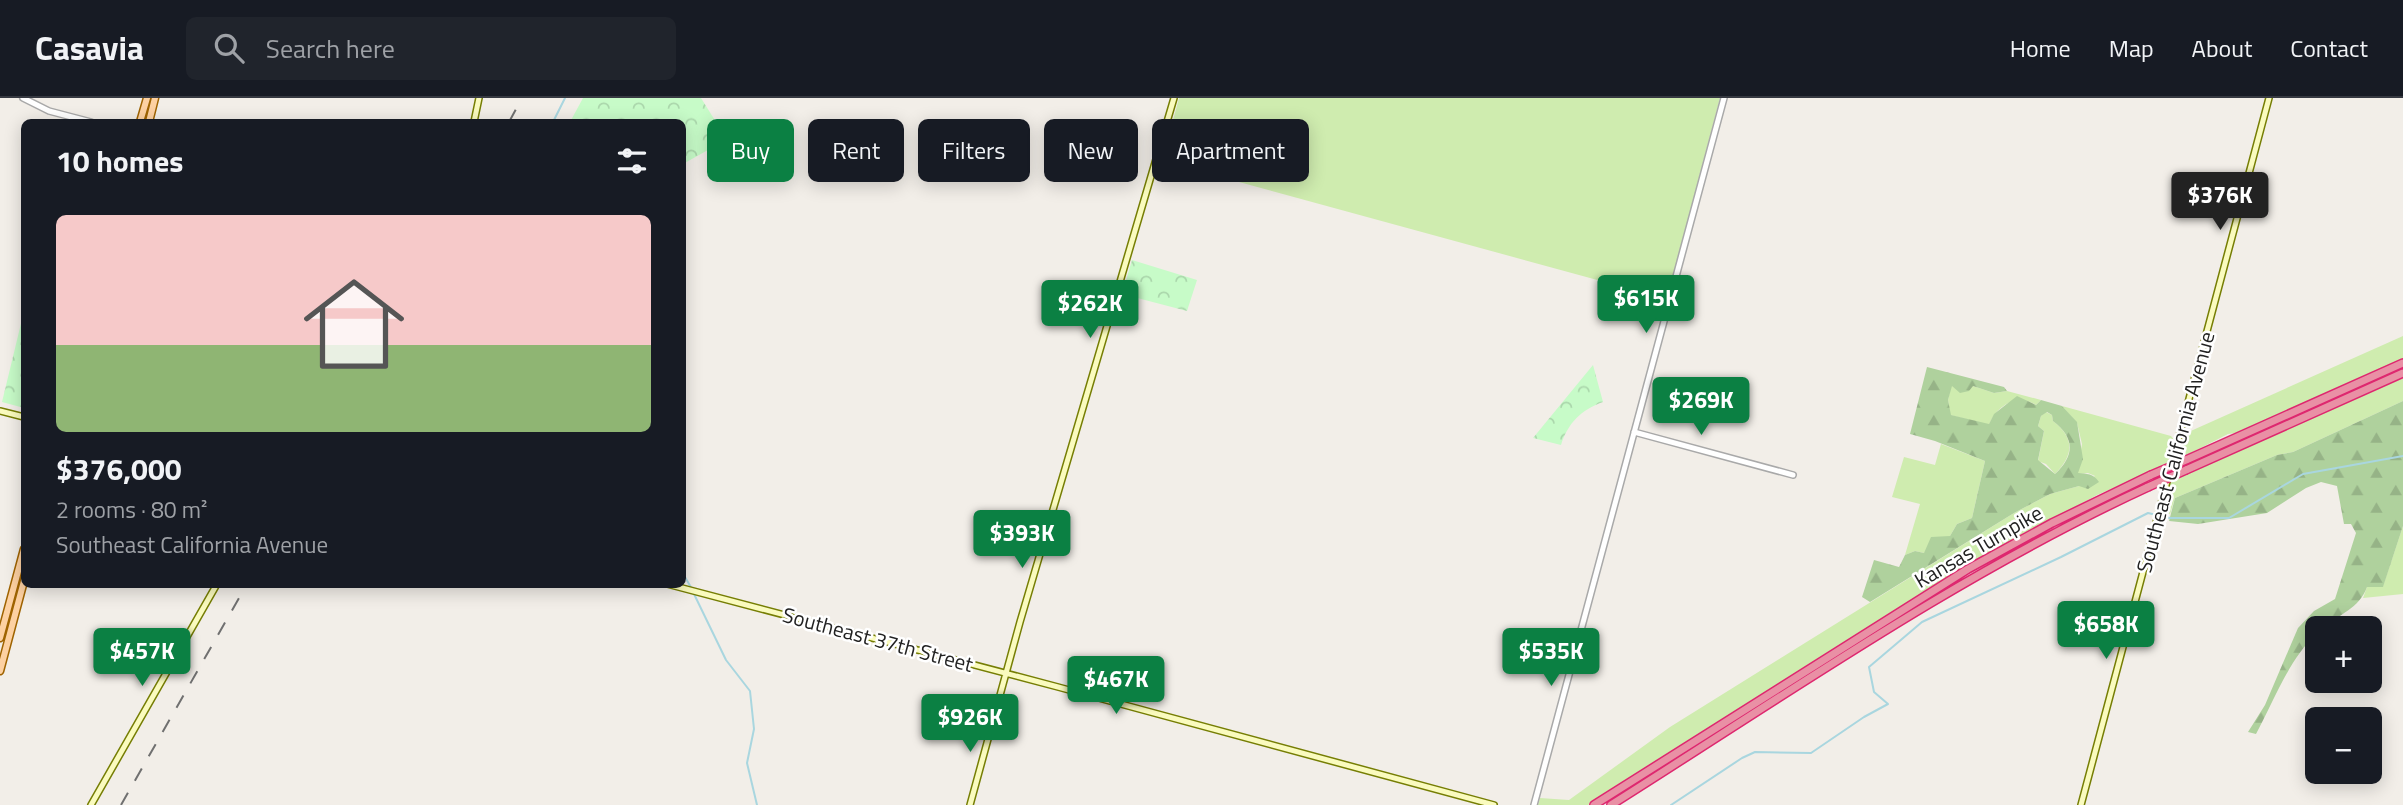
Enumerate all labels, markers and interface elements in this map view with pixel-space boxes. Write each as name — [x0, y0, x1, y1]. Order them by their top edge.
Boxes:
search box — [186, 17, 676, 80]
text: Casavia — [35, 23, 144, 73]
icon: search — [210, 29, 248, 67]
text: Search here — [266, 29, 395, 68]
text: Home — [2010, 30, 2071, 66]
text: Map — [2109, 30, 2154, 66]
text: About — [2192, 30, 2252, 66]
text: Contact — [2290, 30, 2368, 66]
chip: Buy — [707, 119, 794, 182]
chip: Rent — [808, 119, 904, 182]
chip: Filters — [918, 119, 1030, 182]
chip: New — [1044, 119, 1138, 182]
chip: Apartment — [1152, 119, 1309, 182]
text: 10 homes — [56, 138, 183, 184]
icon: filters — [613, 142, 651, 180]
pin: $376K — [2171, 172, 2269, 232]
text: $376K — [2187, 177, 2253, 212]
icon: home — [291, 261, 417, 387]
pin: $615K — [1597, 275, 1695, 335]
pin: $262K — [1041, 280, 1139, 340]
text: $615K — [1613, 280, 1679, 315]
text: $262K — [1057, 285, 1123, 320]
street label: Southeast California Avenue — [2127, 328, 2223, 576]
pin: $269K — [1652, 378, 1750, 437]
text: $269K — [1668, 382, 1734, 417]
text: $376,000 — [56, 446, 182, 492]
text: 2 rooms · 80 m² — [56, 492, 207, 527]
street label: Kansas Turnpike — [1908, 496, 2048, 596]
pin: $393K — [973, 510, 1071, 570]
text: $393K — [989, 515, 1055, 550]
text: Southeast California Avenue — [56, 527, 328, 562]
street label: Southeast 37th Street — [779, 598, 977, 680]
pin: $658K — [2057, 602, 2155, 661]
text: $658K — [2073, 606, 2139, 641]
map controls — [2305, 616, 2382, 784]
button: + — [2305, 616, 2382, 693]
pin: $457K — [93, 628, 191, 688]
pin: $535K — [1502, 628, 1600, 688]
text: $457K — [109, 633, 175, 668]
text: $535K — [1518, 633, 1584, 668]
pin: $467K — [1067, 656, 1165, 716]
text: $467K — [1083, 661, 1149, 696]
pin: $926K — [921, 694, 1019, 754]
text: $926K — [937, 699, 1003, 734]
button: − — [2305, 707, 2382, 784]

